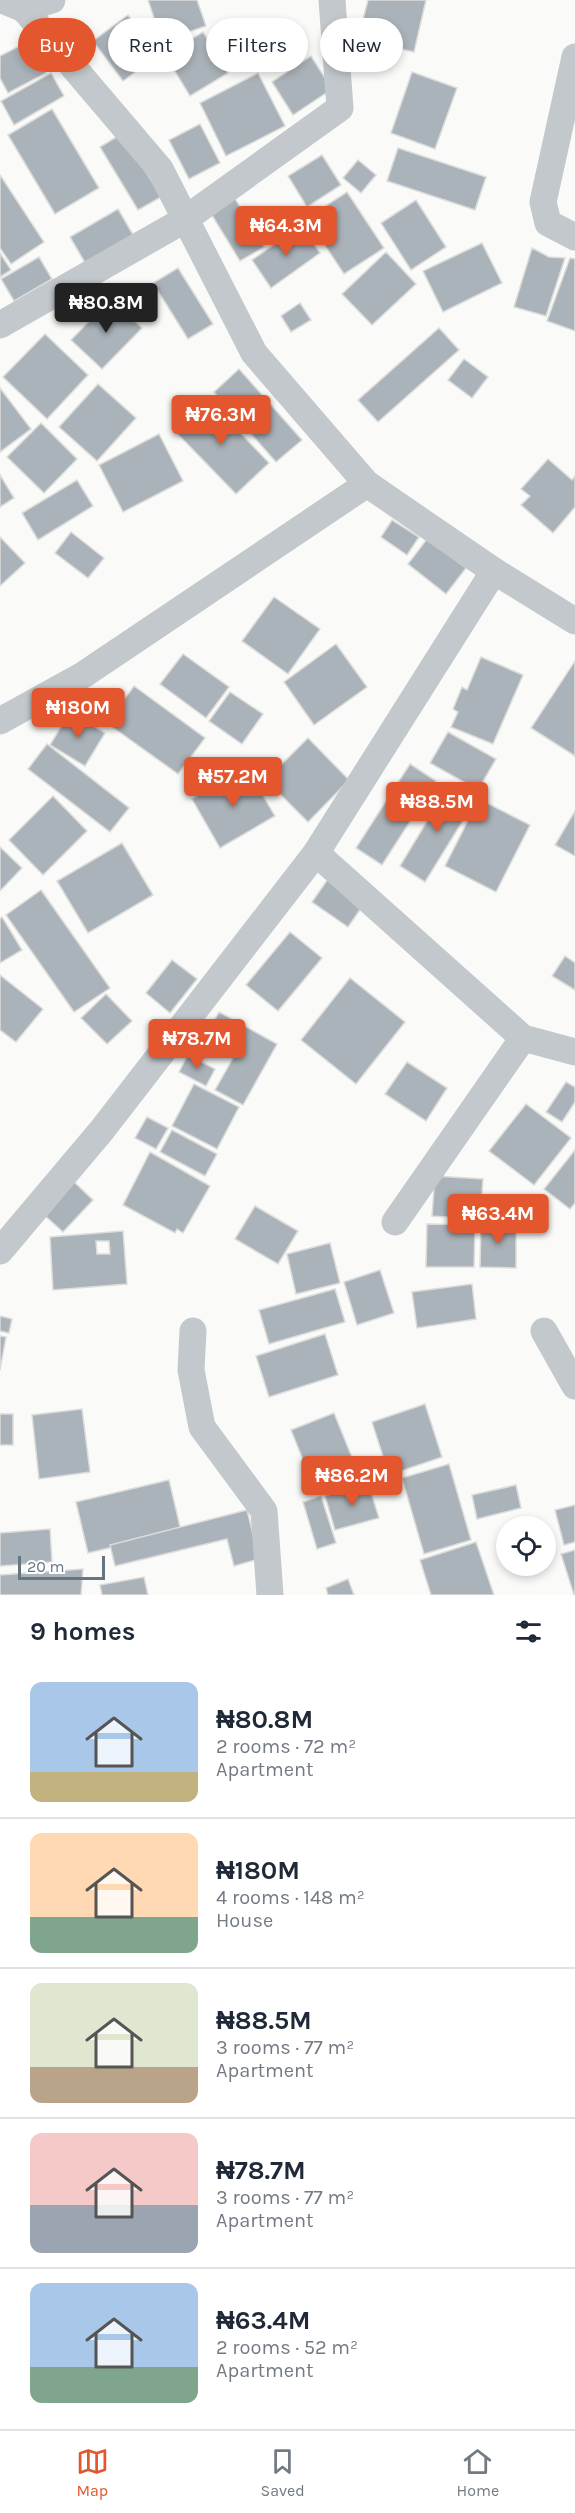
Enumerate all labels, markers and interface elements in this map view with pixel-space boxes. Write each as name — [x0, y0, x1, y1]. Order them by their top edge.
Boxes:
chip: Buy — [18, 18, 96, 72]
chip: Rent — [108, 18, 194, 72]
chip: Filters — [206, 18, 308, 72]
chip: New — [320, 18, 403, 72]
pin: ₦64.3M — [237, 206, 335, 257]
text: ₦64.3M — [250, 214, 322, 237]
pin: ₦80.8M — [57, 283, 155, 334]
text: ₦80.8M — [69, 291, 143, 314]
pin: ₦76.3M — [172, 395, 270, 446]
text: ₦76.3M — [186, 403, 256, 426]
pin: ₦180M — [36, 688, 120, 739]
text: ₦180M — [46, 696, 110, 719]
pin: ₦57.2M — [184, 757, 282, 808]
text: ₦57.2M — [198, 765, 268, 788]
pin: ₦88.5M — [388, 782, 486, 833]
text: ₦88.5M — [400, 790, 474, 813]
pin: ₦78.7M — [148, 1019, 246, 1070]
text: ₦78.7M — [162, 1027, 232, 1050]
pin: ₦63.4M — [449, 1194, 547, 1245]
text: ₦63.4M — [462, 1202, 534, 1225]
pin: ₦86.2M — [303, 1456, 401, 1507]
text: ₦86.2M — [315, 1464, 389, 1487]
map controls — [496, 1516, 556, 1576]
button: locate — [496, 1516, 556, 1576]
scale bar — [18, 1553, 105, 1580]
text: 20 m — [27, 1557, 65, 1576]
icon: filters — [512, 1615, 545, 1648]
text: 9 homes — [30, 1616, 136, 1647]
text: ₦80.8M — [216, 1704, 313, 1735]
icon: home — [78, 1706, 150, 1778]
text: 2 rooms · 72 m² — [216, 1735, 356, 1758]
text: Apartment — [216, 1758, 314, 1781]
text: ₦180M — [216, 1855, 300, 1886]
icon: home — [78, 1857, 150, 1929]
text: 4 rooms · 148 m² — [216, 1886, 365, 1909]
text: House — [216, 1909, 273, 1932]
text: ₦88.5M — [216, 2005, 312, 2036]
icon: home — [78, 2007, 150, 2079]
text: 3 rooms · 77 m² — [216, 2036, 354, 2059]
text: Apartment — [216, 2059, 314, 2082]
text: ₦78.7M — [216, 2155, 306, 2186]
icon: home — [78, 2157, 150, 2229]
text: 3 rooms · 77 m² — [216, 2186, 354, 2209]
text: Apartment — [216, 2209, 314, 2232]
text: ₦63.4M — [216, 2305, 311, 2336]
icon: home — [78, 2307, 150, 2379]
text: 2 rooms · 52 m² — [216, 2336, 358, 2359]
text: Apartment — [216, 2359, 314, 2382]
tab: Map — [76, 2445, 109, 2500]
tab: Saved — [261, 2445, 305, 2500]
tab: Home — [457, 2445, 499, 2500]

